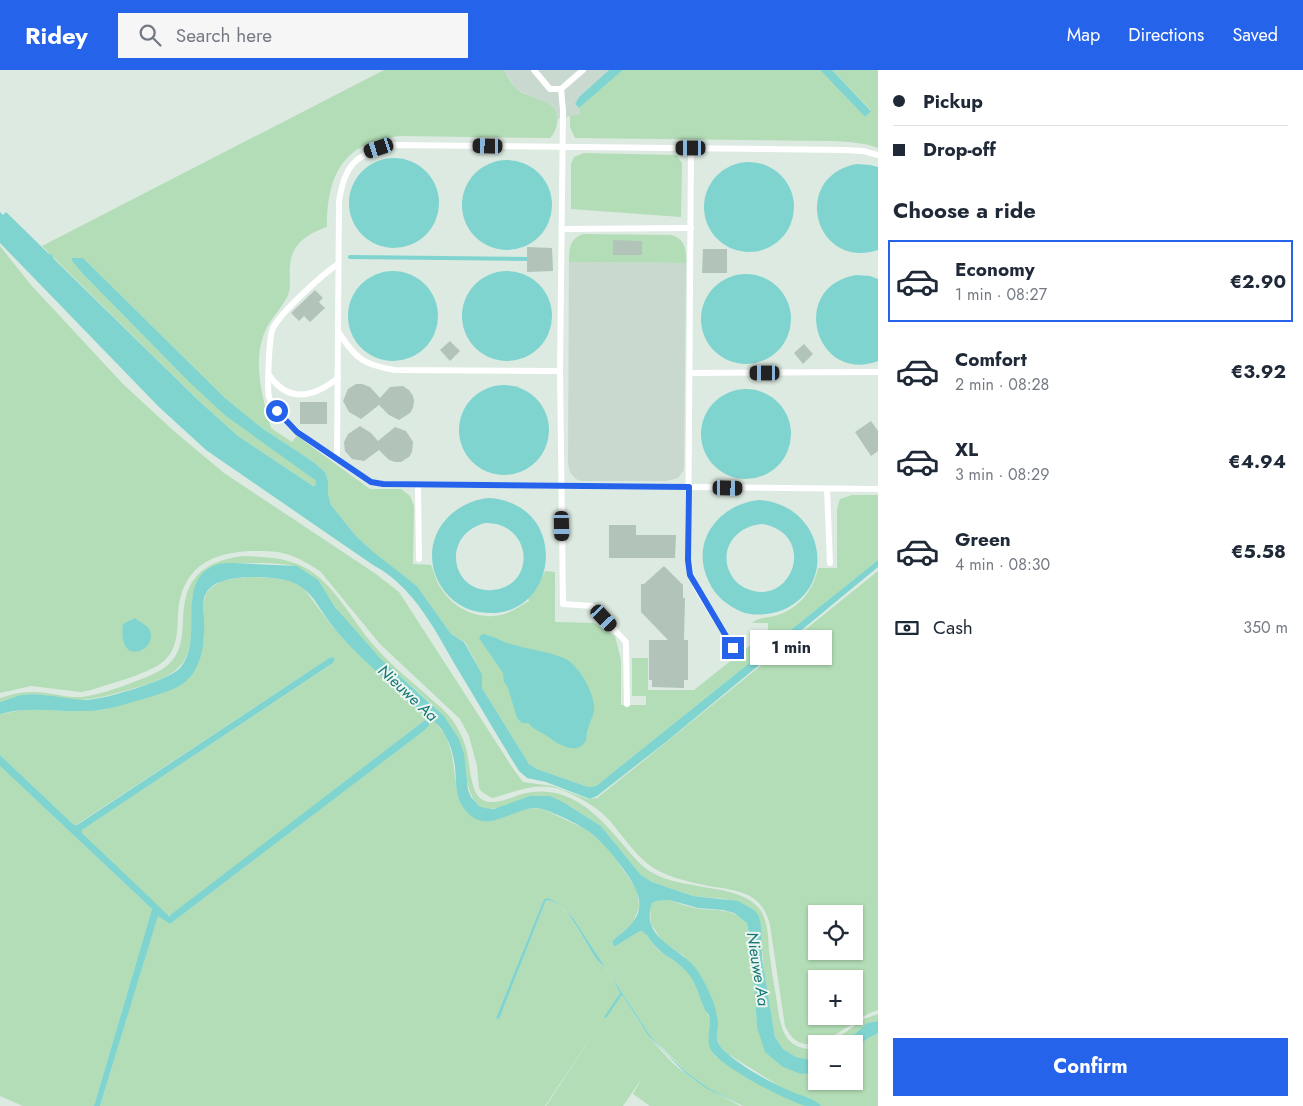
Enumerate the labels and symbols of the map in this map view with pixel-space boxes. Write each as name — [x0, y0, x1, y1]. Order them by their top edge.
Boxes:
car — [362, 136, 395, 160]
car — [472, 138, 503, 154]
car — [676, 141, 706, 156]
car — [750, 366, 780, 381]
route start — [266, 400, 288, 422]
car — [712, 480, 743, 496]
car — [554, 511, 569, 541]
car — [588, 602, 619, 634]
callout: 1 min — [750, 630, 833, 666]
route end — [722, 637, 744, 659]
water label: Nieuwe Aa — [373, 659, 443, 727]
water label: Nieuwe Aa — [741, 930, 775, 1008]

